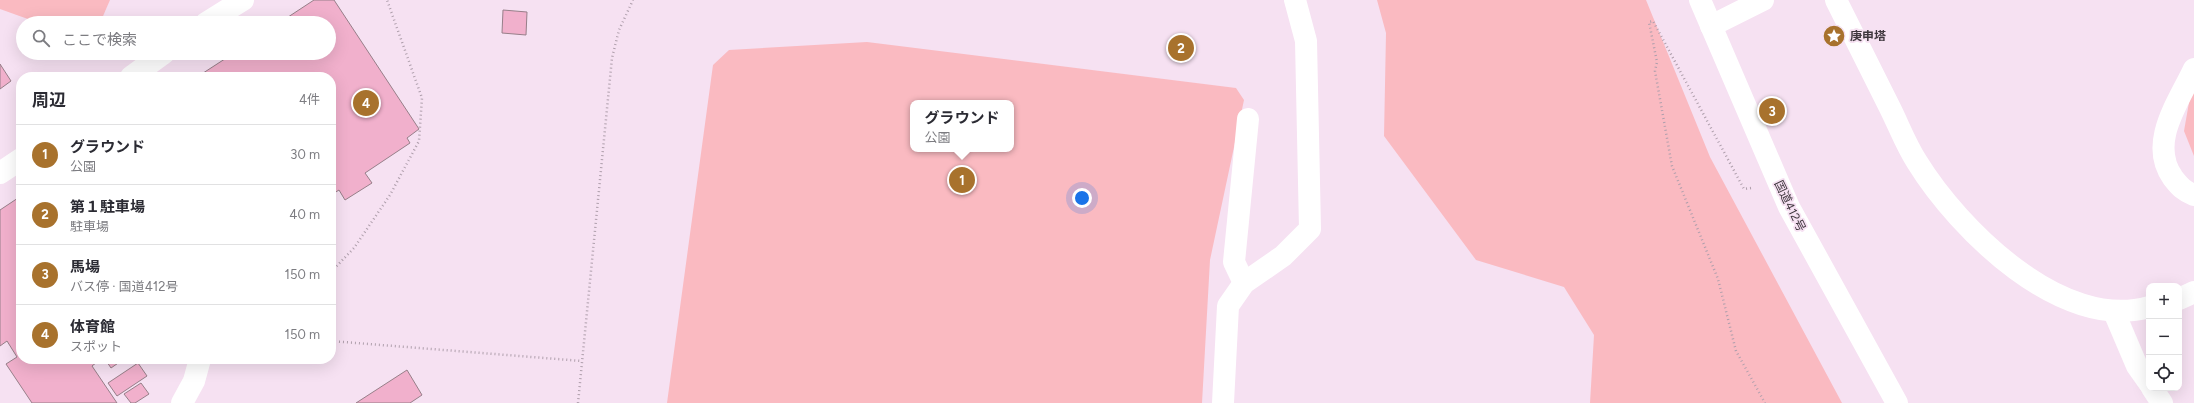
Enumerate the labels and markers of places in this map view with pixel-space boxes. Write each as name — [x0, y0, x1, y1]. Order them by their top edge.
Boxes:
place icon: 庚申塔 — [1821, 23, 1847, 49]
place label: 庚申塔 — [1850, 29, 1886, 43]
pin: 2 — [1168, 33, 1194, 63]
pin: 4 — [353, 88, 379, 118]
pin: 3 — [1759, 96, 1785, 126]
pin: 1 — [949, 165, 975, 195]

